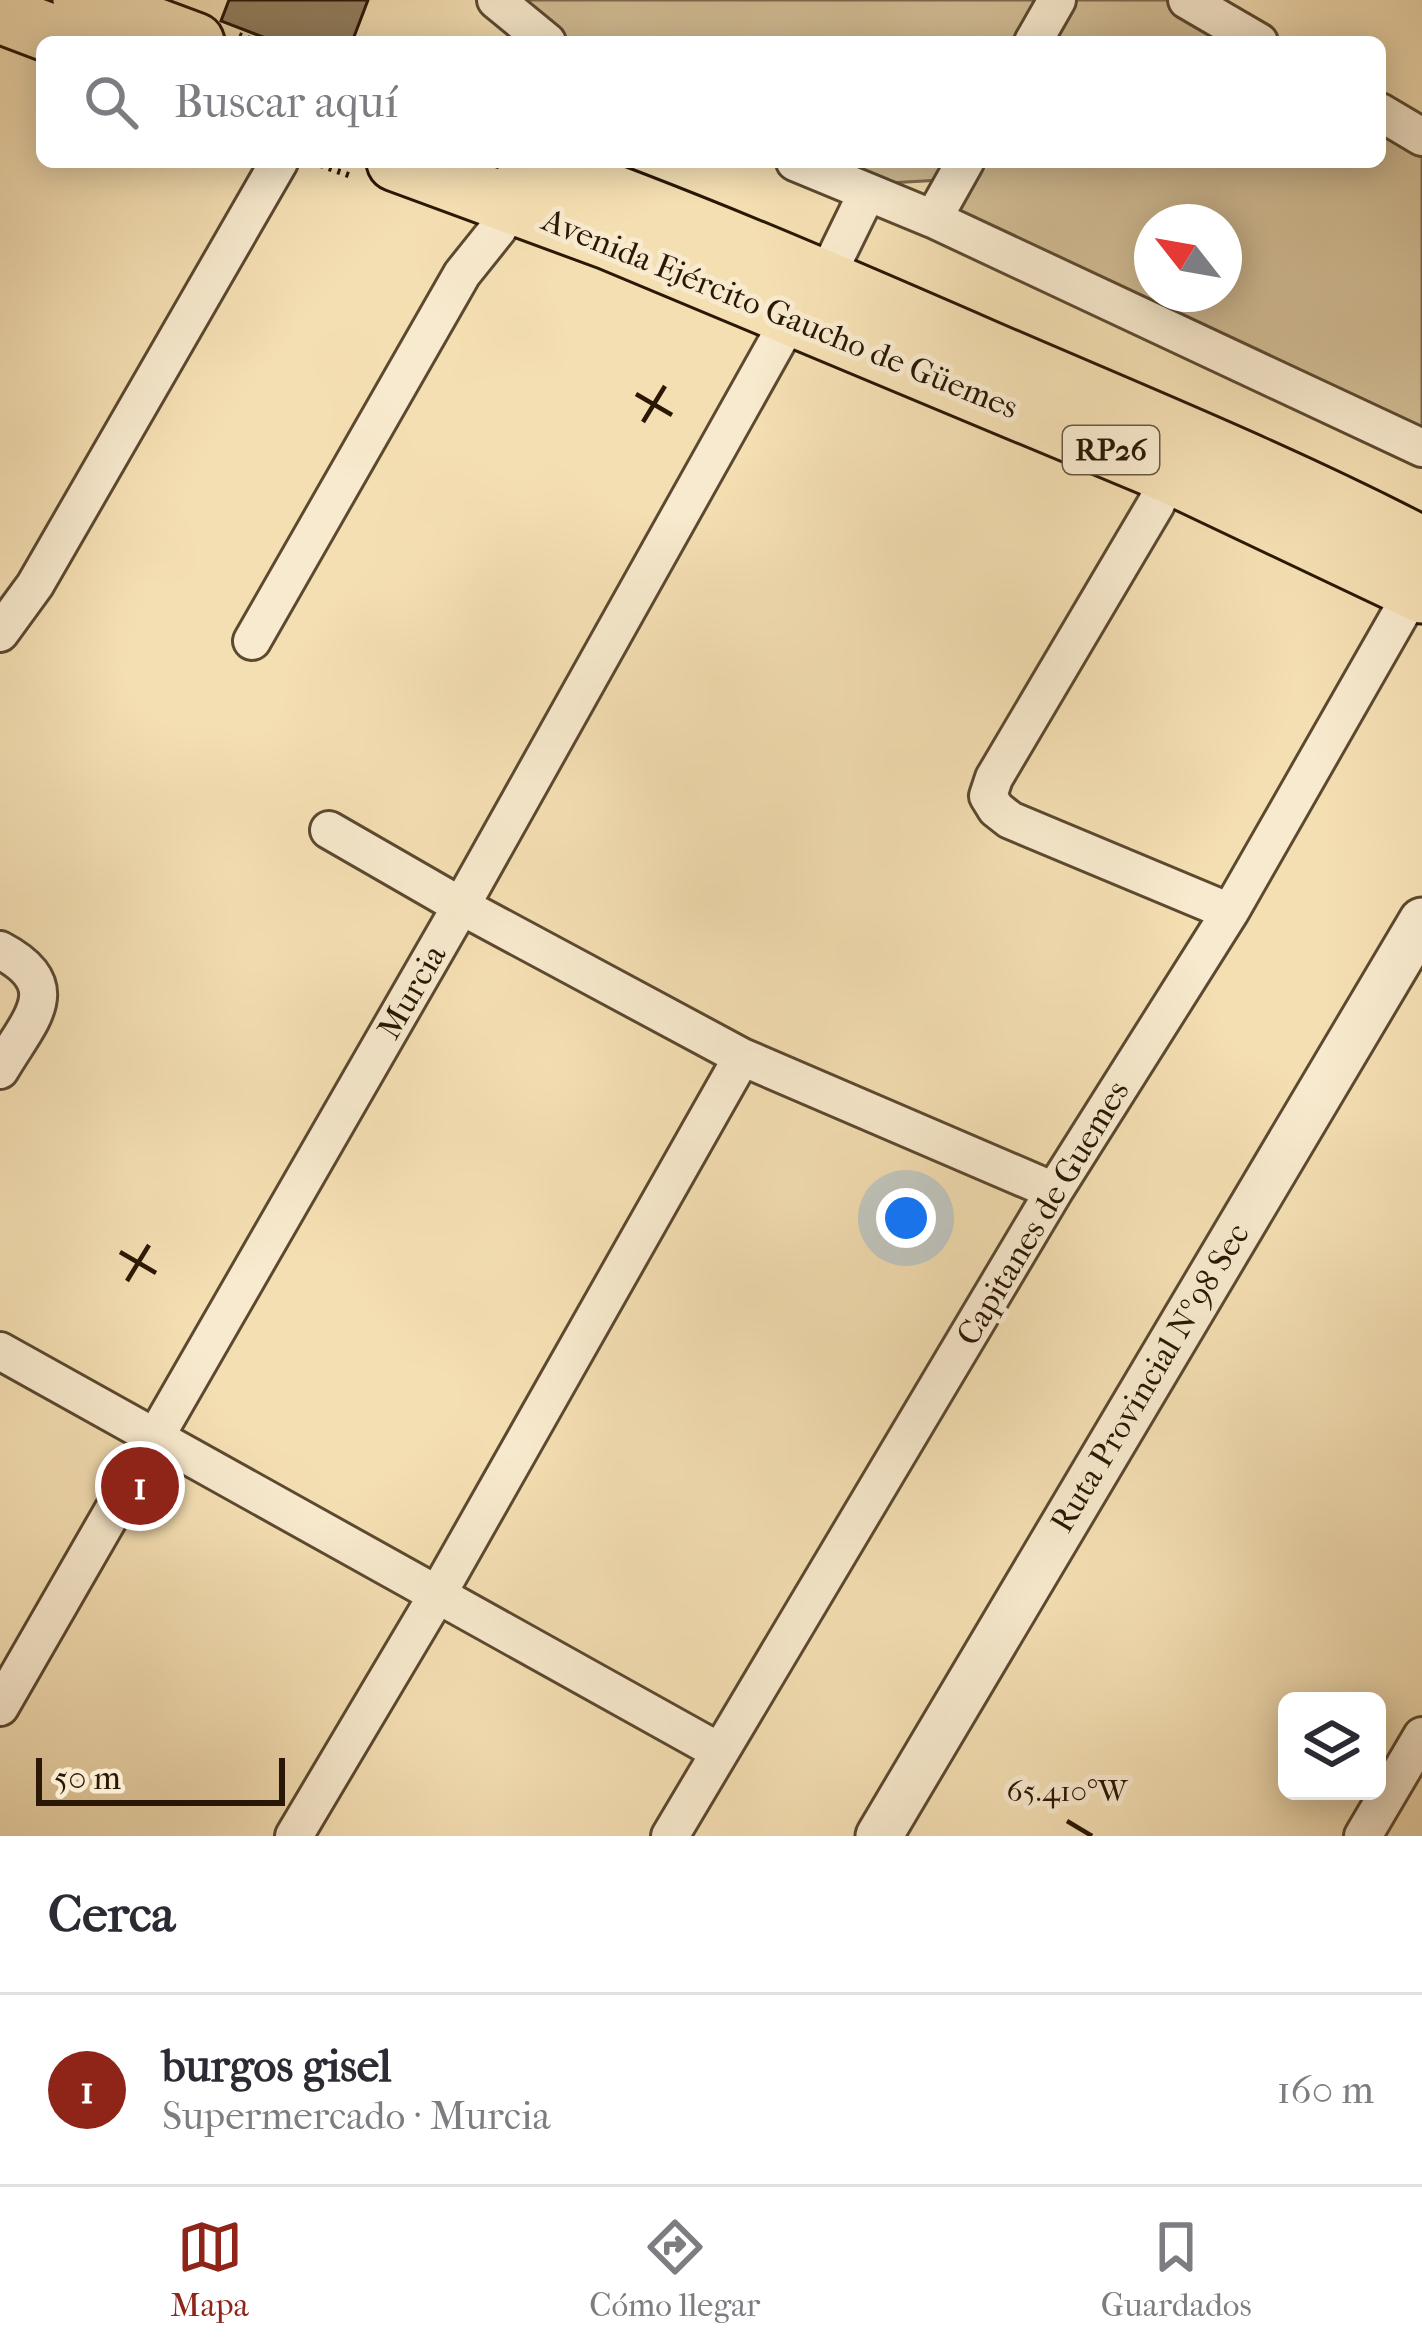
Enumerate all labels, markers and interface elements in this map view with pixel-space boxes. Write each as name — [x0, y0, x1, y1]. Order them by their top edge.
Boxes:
search box — [36, 36, 1386, 168]
icon: search — [78, 69, 144, 135]
text: Buscar aquí — [174, 76, 398, 129]
street label: Avenida Ejército Gaucho de Güemes — [535, 200, 1023, 427]
north arrow — [1134, 204, 1242, 312]
road number: RP26 — [1063, 426, 1159, 474]
street label: Murcia — [370, 937, 455, 1046]
street label: Capitanes de Guemes — [949, 1074, 1137, 1352]
your location — [876, 1188, 936, 1248]
street label: Ruta Provincial Nº98 Sec — [1042, 1217, 1258, 1539]
pin: 1 — [101, 1441, 179, 1531]
map controls — [1278, 1692, 1386, 1800]
button: layers — [1278, 1692, 1386, 1800]
scale bar — [36, 1752, 285, 1805]
text: 50 m — [54, 1759, 121, 1798]
text: 65.410°W — [1007, 1774, 1129, 1809]
text: Cerca — [48, 1884, 175, 1944]
text: burgos gisel — [162, 2040, 391, 2093]
text: 1 — [80, 2067, 94, 2113]
text: 160 m — [1277, 2067, 1374, 2113]
text: Supermercado · Murcia — [162, 2093, 550, 2139]
tab: Mapa — [170, 2214, 249, 2325]
tab: Cómo llegar — [589, 2214, 760, 2325]
tab: Guardados — [1101, 2214, 1252, 2325]

